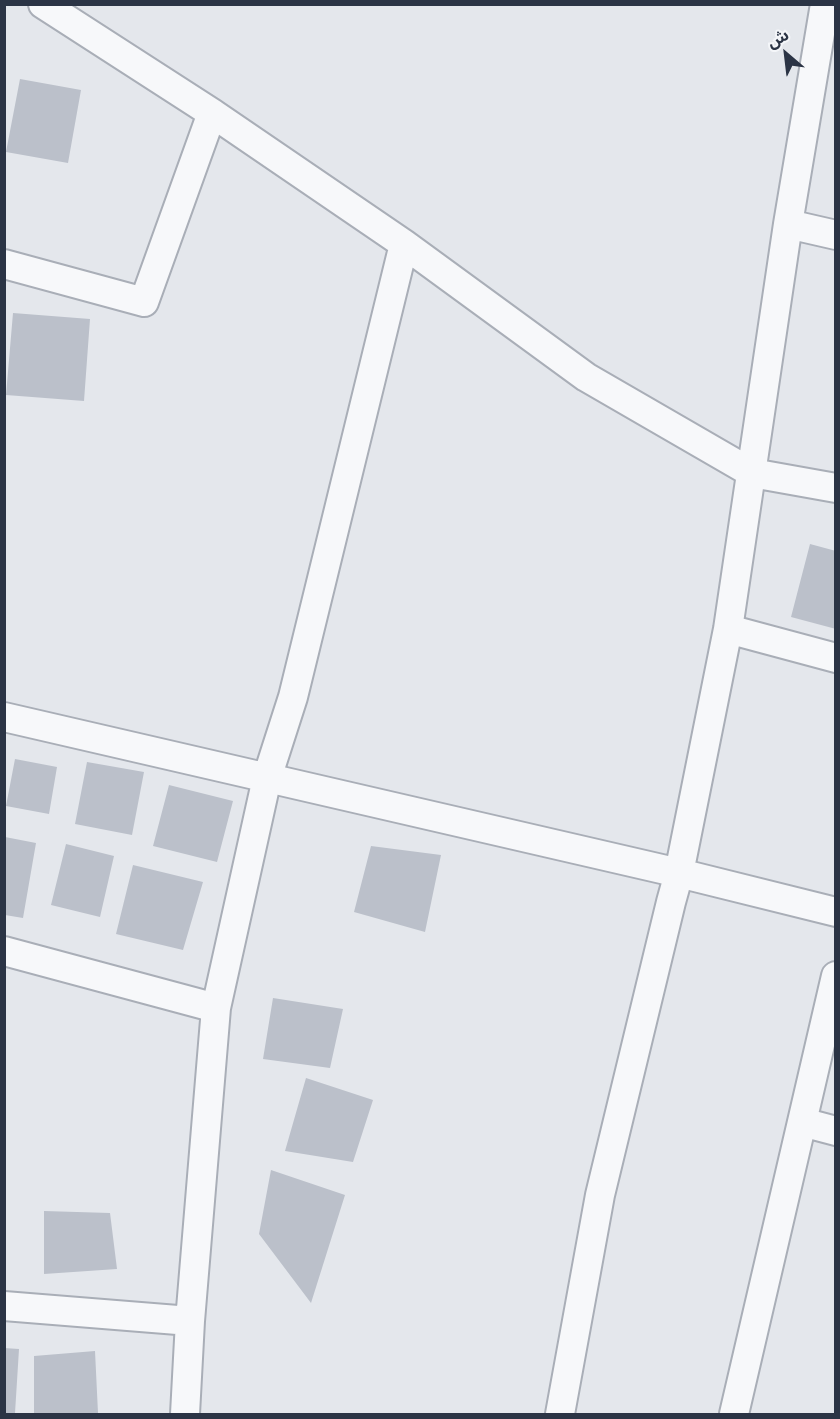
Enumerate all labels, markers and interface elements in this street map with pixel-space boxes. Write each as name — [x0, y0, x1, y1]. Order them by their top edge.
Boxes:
text: ش — [763, 23, 792, 53]
north arrow — [756, 24, 816, 84]

